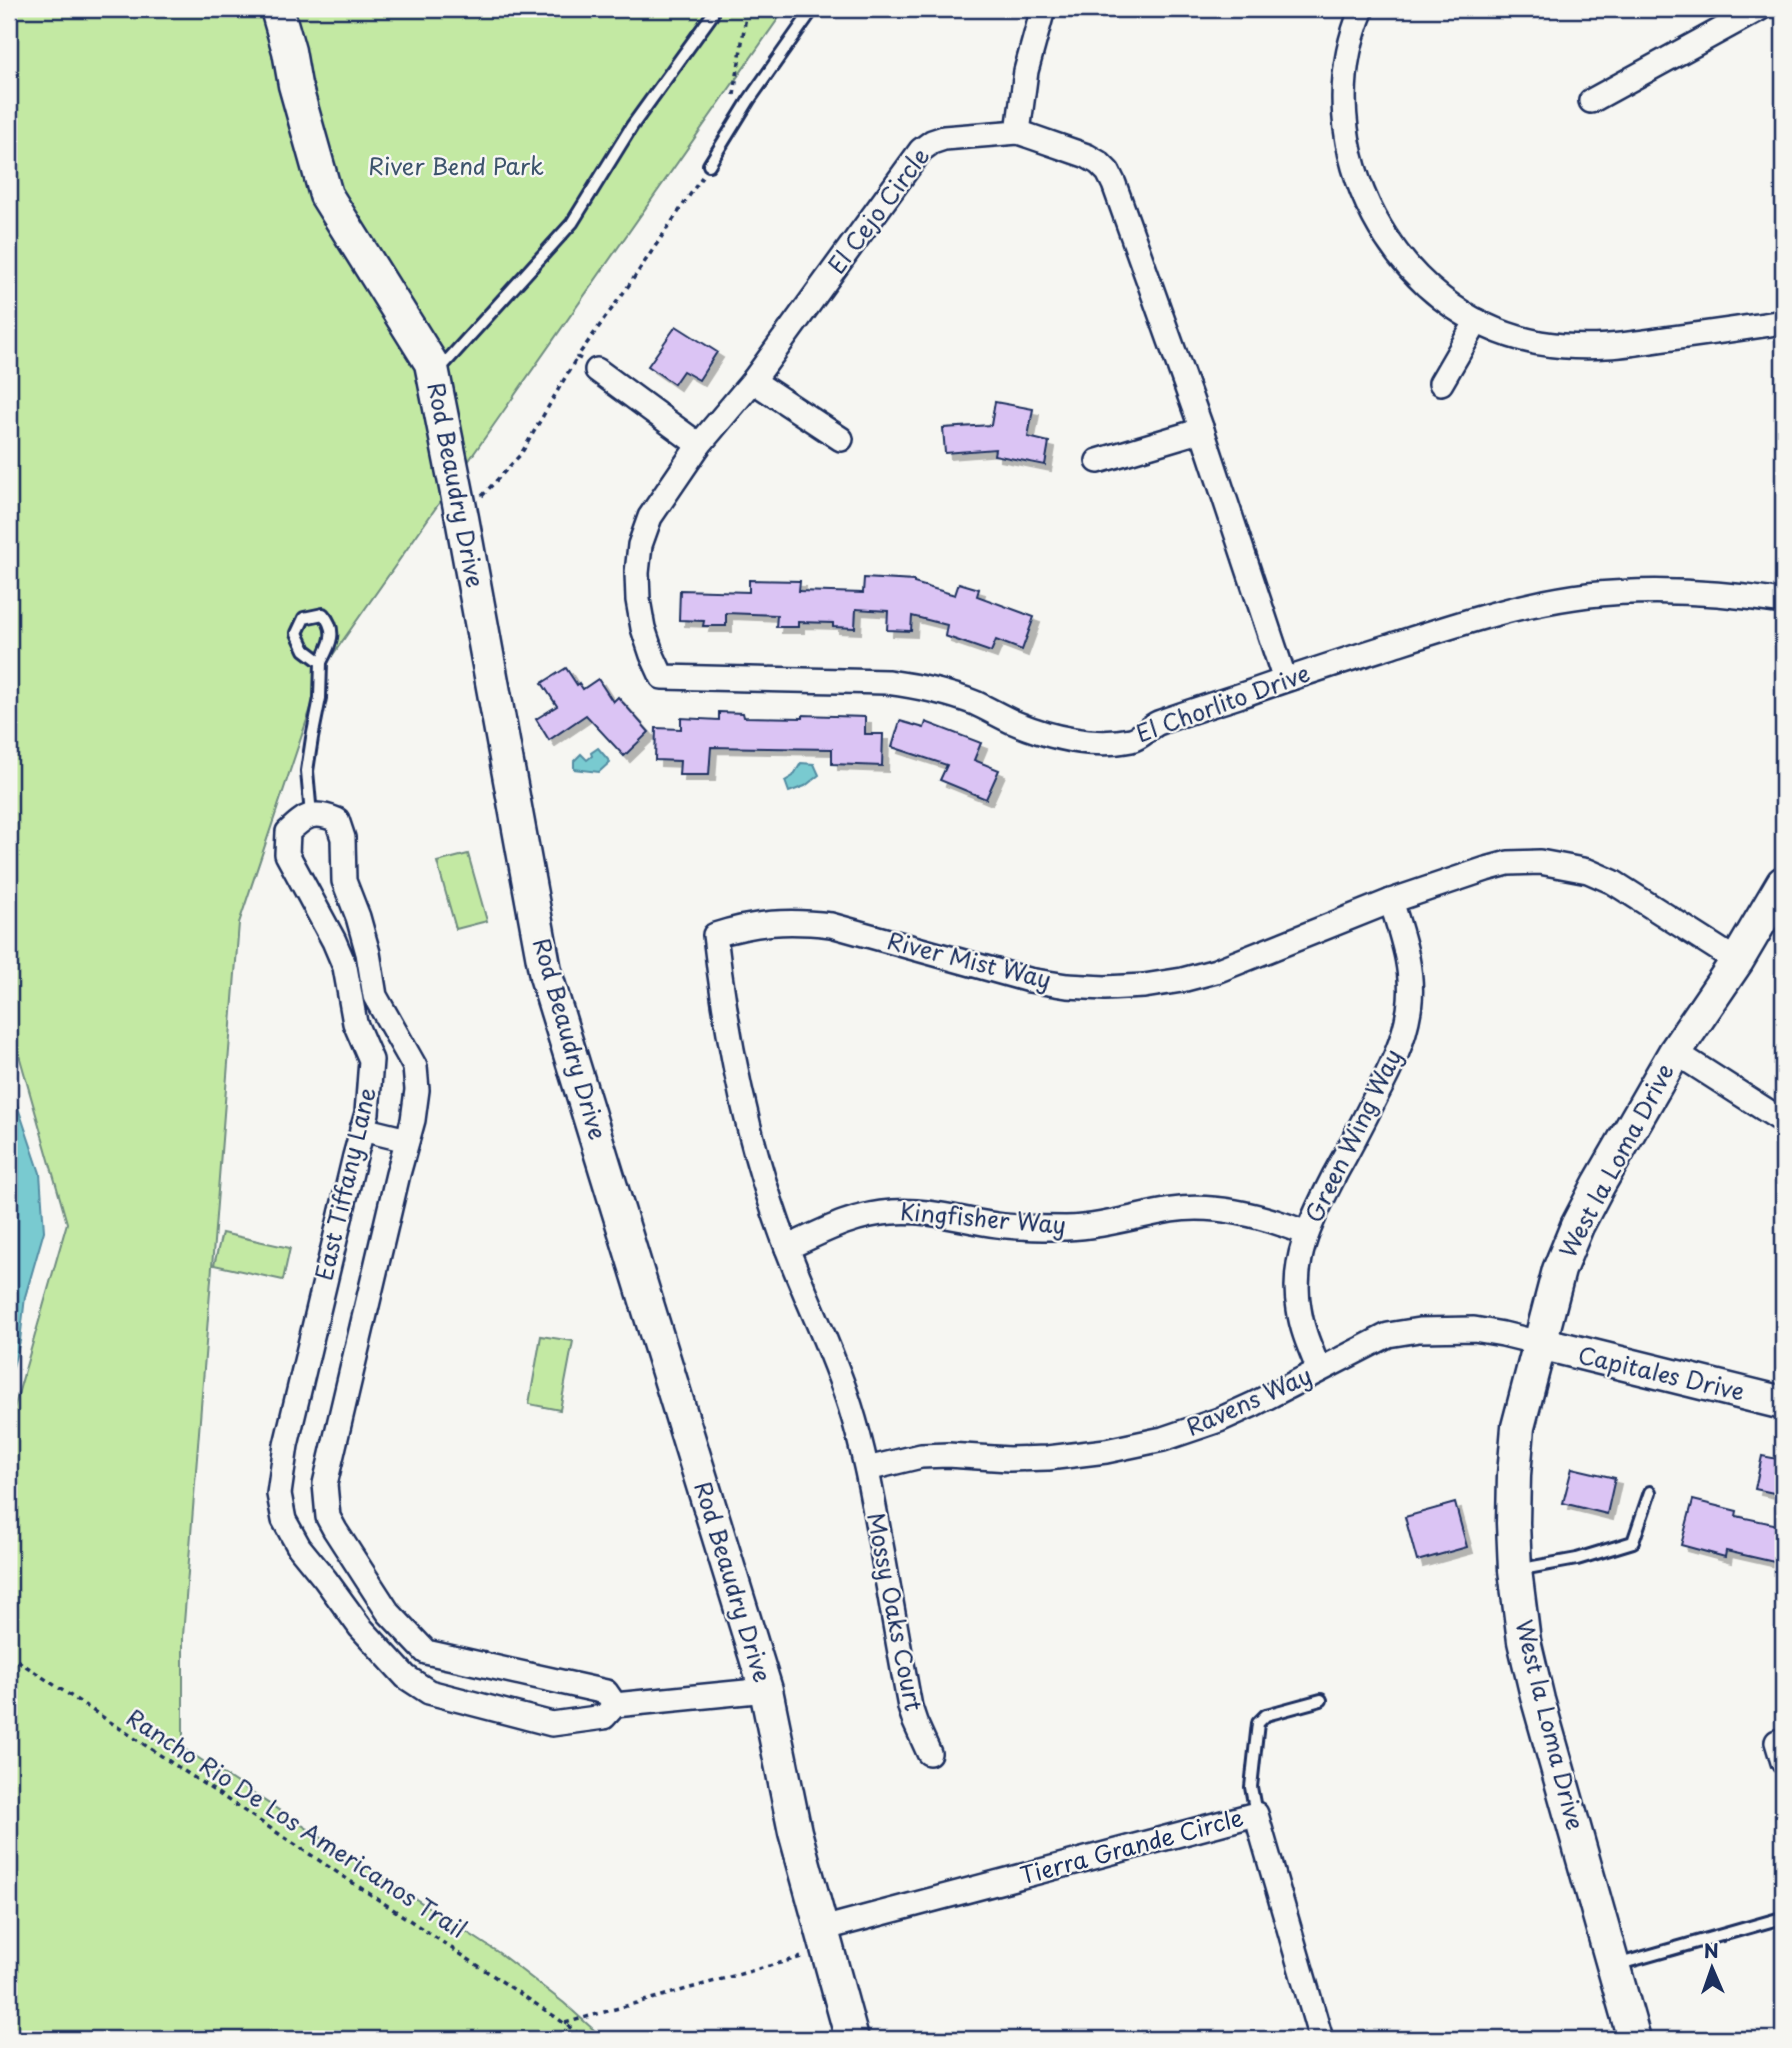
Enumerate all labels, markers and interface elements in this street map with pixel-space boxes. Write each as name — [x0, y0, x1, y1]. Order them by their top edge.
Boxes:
street label: El Cejo Circle — [819, 140, 937, 281]
park label: River Bend Park — [368, 148, 544, 183]
street label: Rod Beaudry Drive — [419, 379, 494, 590]
street label: El Chorlito Drive — [1131, 655, 1314, 750]
street label: River Mist Way — [884, 922, 1055, 997]
street label: Rod Beaudry Drive — [525, 934, 616, 1143]
street label: Green Wing Way — [1295, 1043, 1410, 1228]
street label: West la Loma Drive — [1550, 1057, 1682, 1264]
street label: East Tiffany Lane — [305, 1084, 384, 1284]
street label: Kingfisher Way — [899, 1193, 1067, 1242]
street label: Capitales Drive — [1575, 1336, 1748, 1409]
street label: Ravens Way — [1180, 1357, 1317, 1444]
street label: Rod Beaudry Drive — [686, 1477, 781, 1686]
street label: Mossy Oaks Court — [859, 1510, 932, 1714]
street label: West la Loma Drive — [1507, 1616, 1594, 1833]
street label: Rancho Rio De Los Americanos Trail — [120, 1699, 474, 1946]
street label: Tierra Grande Circle — [1016, 1799, 1247, 1892]
north arrow — [1676, 1932, 1746, 2002]
text: N — [1703, 1936, 1719, 1964]

